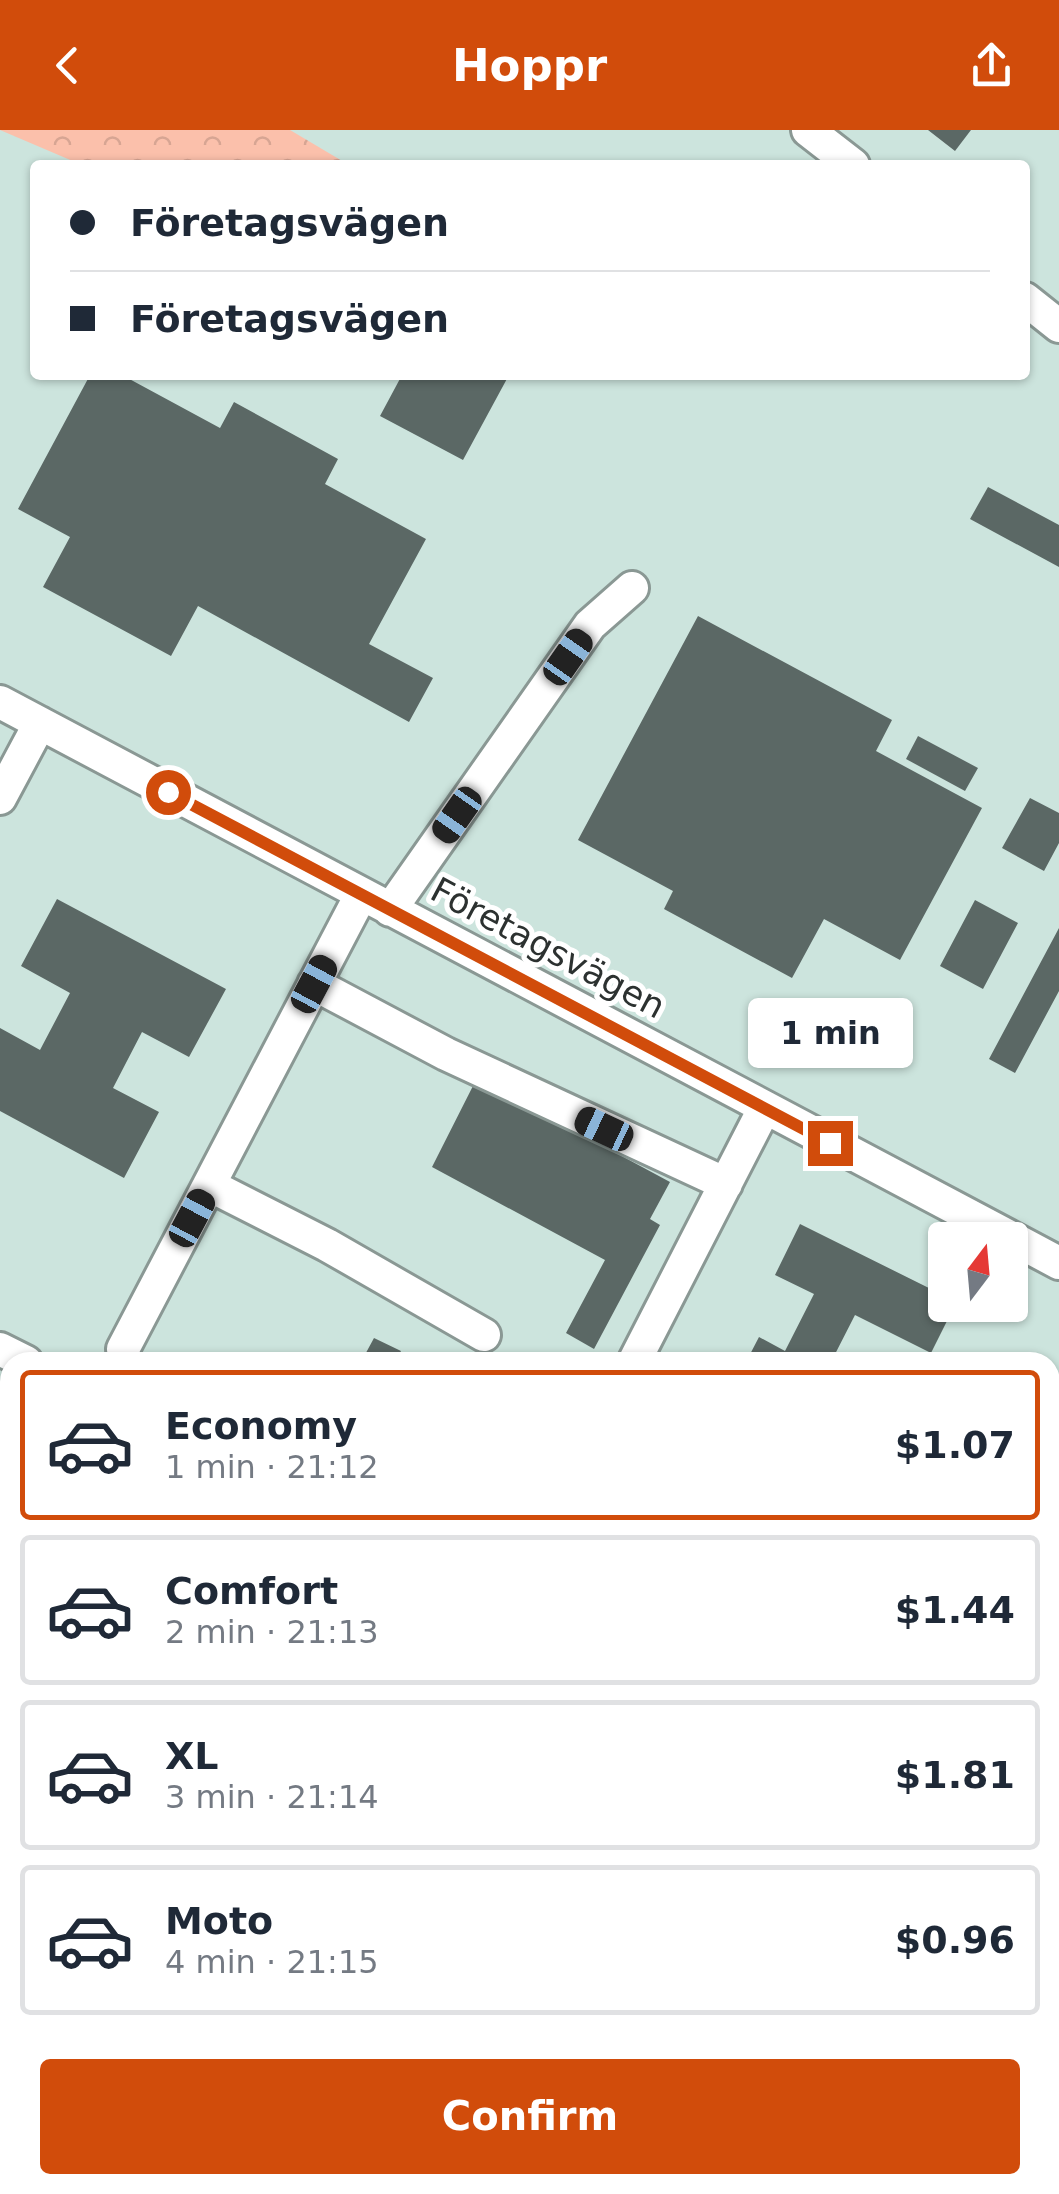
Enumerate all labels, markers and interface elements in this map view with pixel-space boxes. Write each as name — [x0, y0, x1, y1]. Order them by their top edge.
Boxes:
icon: back — [40, 38, 95, 93]
icon: share — [964, 38, 1019, 93]
text: Hoppr — [452, 39, 607, 92]
text: Företagsvägen — [130, 201, 449, 245]
text: Företagsvägen — [130, 297, 449, 341]
car — [539, 624, 597, 690]
route start — [146, 770, 191, 815]
car — [428, 782, 486, 848]
street label: Företagsvägen — [424, 870, 672, 1026]
car — [287, 950, 341, 1018]
callout: 1 min — [748, 998, 912, 1068]
text: 1 min — [780, 1014, 881, 1052]
car — [570, 1103, 638, 1155]
route end — [808, 1121, 853, 1166]
car — [165, 1184, 219, 1252]
north arrow — [928, 1222, 1028, 1322]
map controls — [928, 1222, 1028, 1322]
icon: car — [45, 1400, 135, 1490]
text: Economy — [165, 1404, 357, 1448]
text: $1.07 — [895, 1423, 1015, 1467]
text: 1 min · 21:12 — [165, 1448, 379, 1486]
icon: car — [45, 1565, 135, 1655]
text: Comfort — [165, 1569, 338, 1613]
text: $1.44 — [895, 1588, 1015, 1632]
text: 2 min · 21:13 — [165, 1613, 379, 1651]
icon: car — [45, 1730, 135, 1820]
text: XL — [165, 1734, 219, 1778]
text: $1.81 — [895, 1753, 1015, 1797]
text: 3 min · 21:14 — [165, 1778, 379, 1816]
icon: car — [45, 1895, 135, 1985]
text: Moto — [165, 1899, 273, 1943]
text: $0.96 — [895, 1918, 1015, 1962]
text: 4 min · 21:15 — [165, 1943, 379, 1981]
button: Confirm — [40, 2059, 1020, 2174]

